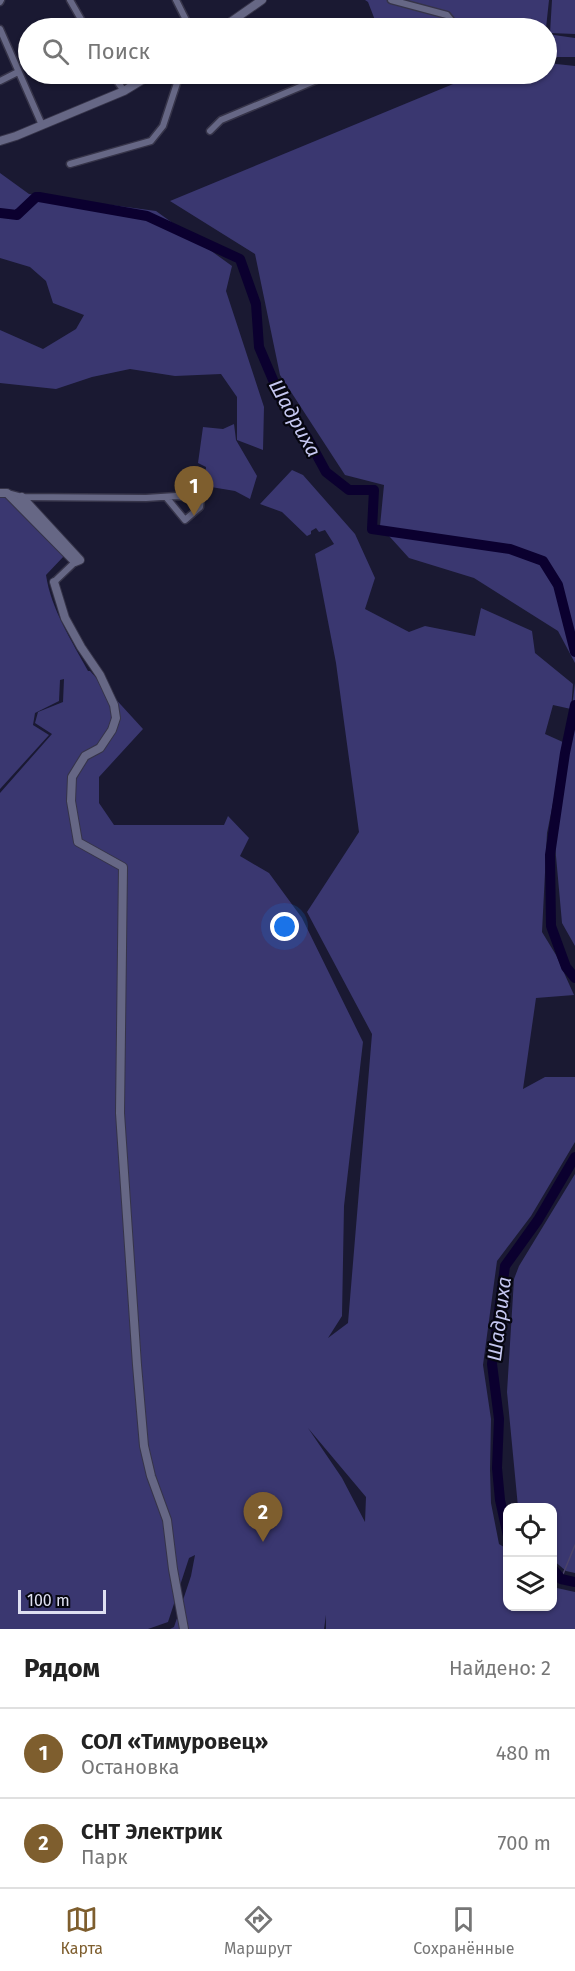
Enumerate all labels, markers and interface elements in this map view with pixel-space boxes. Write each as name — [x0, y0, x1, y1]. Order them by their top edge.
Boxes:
search box — [18, 18, 557, 84]
icon: search — [39, 35, 72, 68]
text: Поиск — [87, 38, 150, 65]
water label: Шадриха — [264, 375, 326, 461]
pin: 1 — [174, 466, 214, 516]
your location — [270, 912, 299, 941]
water label: Шадриха — [482, 1275, 516, 1363]
pin: 2 — [244, 1492, 282, 1542]
map controls — [503, 1503, 557, 1611]
button: locate — [503, 1503, 557, 1557]
button: layers — [503, 1557, 557, 1611]
scale bar — [18, 1587, 106, 1614]
text: 100 m — [27, 1591, 70, 1610]
text: Рядом — [24, 1653, 100, 1684]
text: Найдено: 2 — [449, 1656, 551, 1680]
text: СОЛ «Тимуровец» — [81, 1728, 268, 1755]
text: 1 — [39, 1741, 48, 1765]
text: 480 m — [496, 1741, 551, 1765]
text: Остановка — [81, 1755, 179, 1779]
text: СНТ Электрик — [81, 1818, 222, 1845]
text: 2 — [38, 1831, 49, 1855]
text: 700 m — [498, 1831, 551, 1855]
text: Парк — [81, 1845, 128, 1869]
tab: Карта — [61, 1903, 103, 1958]
tab: Маршрут — [224, 1903, 292, 1958]
tab: Сохранённые — [413, 1903, 514, 1958]

